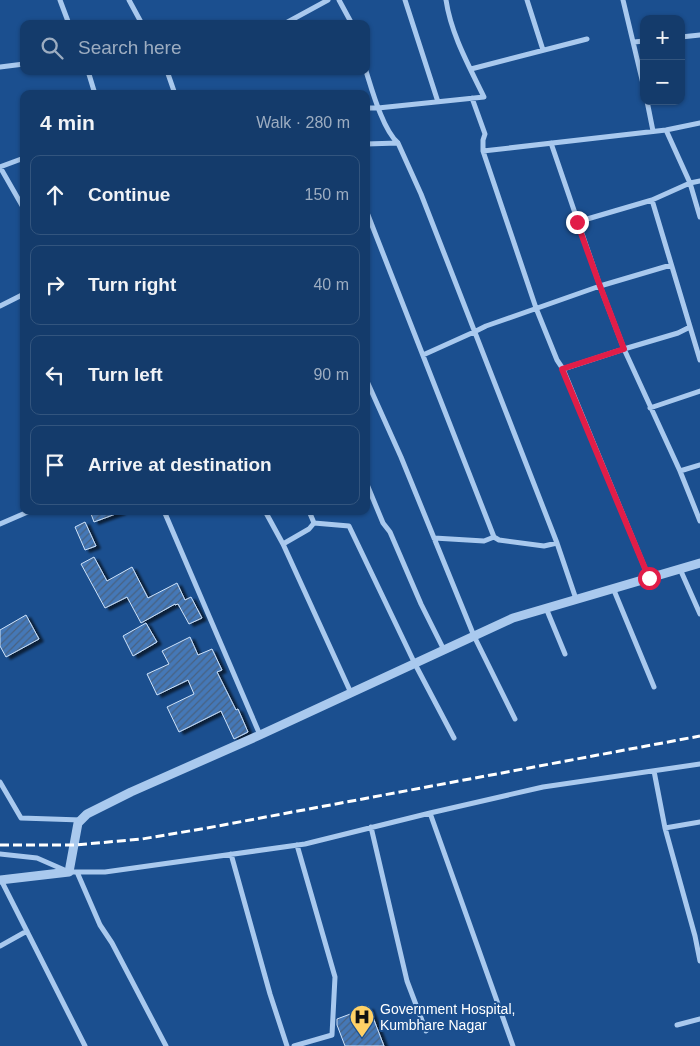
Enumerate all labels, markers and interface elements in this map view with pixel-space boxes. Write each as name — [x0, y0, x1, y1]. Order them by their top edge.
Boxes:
map controls — [640, 15, 685, 105]
button: + — [640, 15, 685, 60]
search box — [20, 20, 370, 75]
icon: search — [38, 34, 66, 62]
text: Search here — [78, 37, 182, 58]
button: − — [640, 60, 685, 105]
text: 4 min — [40, 111, 95, 134]
text: Walk · 280 m — [256, 114, 350, 131]
icon: ahead — [41, 181, 69, 209]
text: Continue — [88, 184, 170, 205]
text: 150 m — [305, 186, 349, 203]
route end — [566, 211, 589, 234]
icon: right — [41, 271, 69, 299]
text: Turn right — [88, 274, 176, 295]
text: 40 m — [313, 276, 349, 293]
icon: left — [41, 361, 69, 389]
text: Turn left — [88, 364, 163, 385]
text: 90 m — [313, 366, 349, 383]
icon: arrive — [41, 451, 69, 479]
text: Arrive at destination — [88, 454, 272, 475]
route start — [638, 567, 661, 590]
place label: Government Hospital, Kumbhare Nagar — [380, 1001, 515, 1033]
hospital icon: Government Hospital, Kumbhare Nagar — [349, 1004, 375, 1038]

